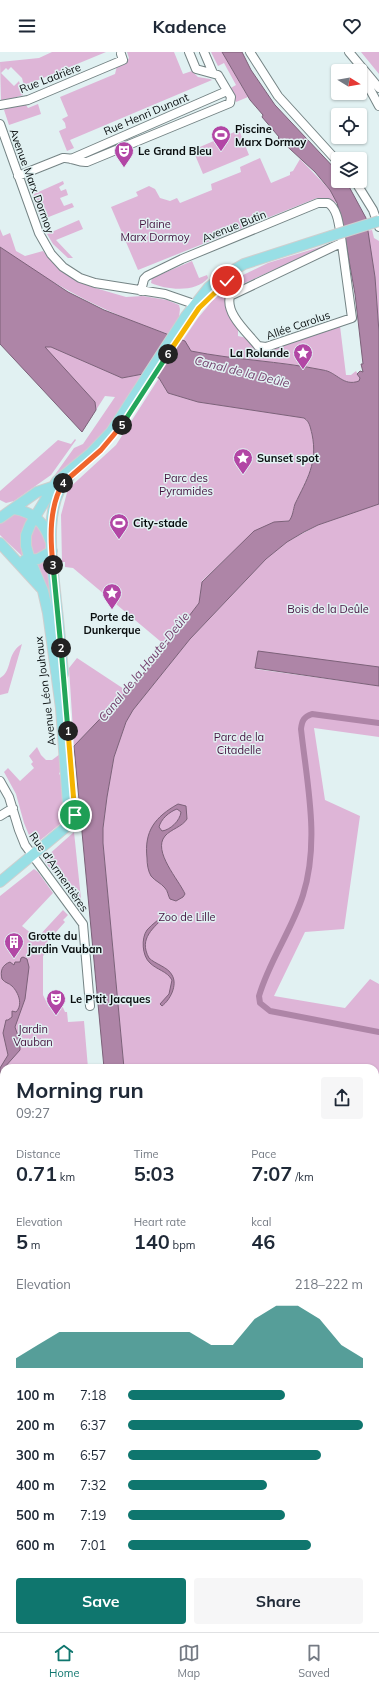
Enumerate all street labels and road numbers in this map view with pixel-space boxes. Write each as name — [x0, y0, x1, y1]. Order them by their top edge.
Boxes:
street label: Rue Ladrière — [17, 60, 83, 96]
street label: Rue Henri Dunant — [101, 90, 191, 138]
street label: Avenue Marx Dormoy — [7, 127, 57, 235]
street label: Avenue Butin — [200, 207, 268, 245]
street label: Allée Carolus — [264, 308, 332, 342]
street label: Avenue Léon Jouhaux — [31, 635, 59, 747]
street label: Rue d'Armentières — [26, 830, 92, 914]

